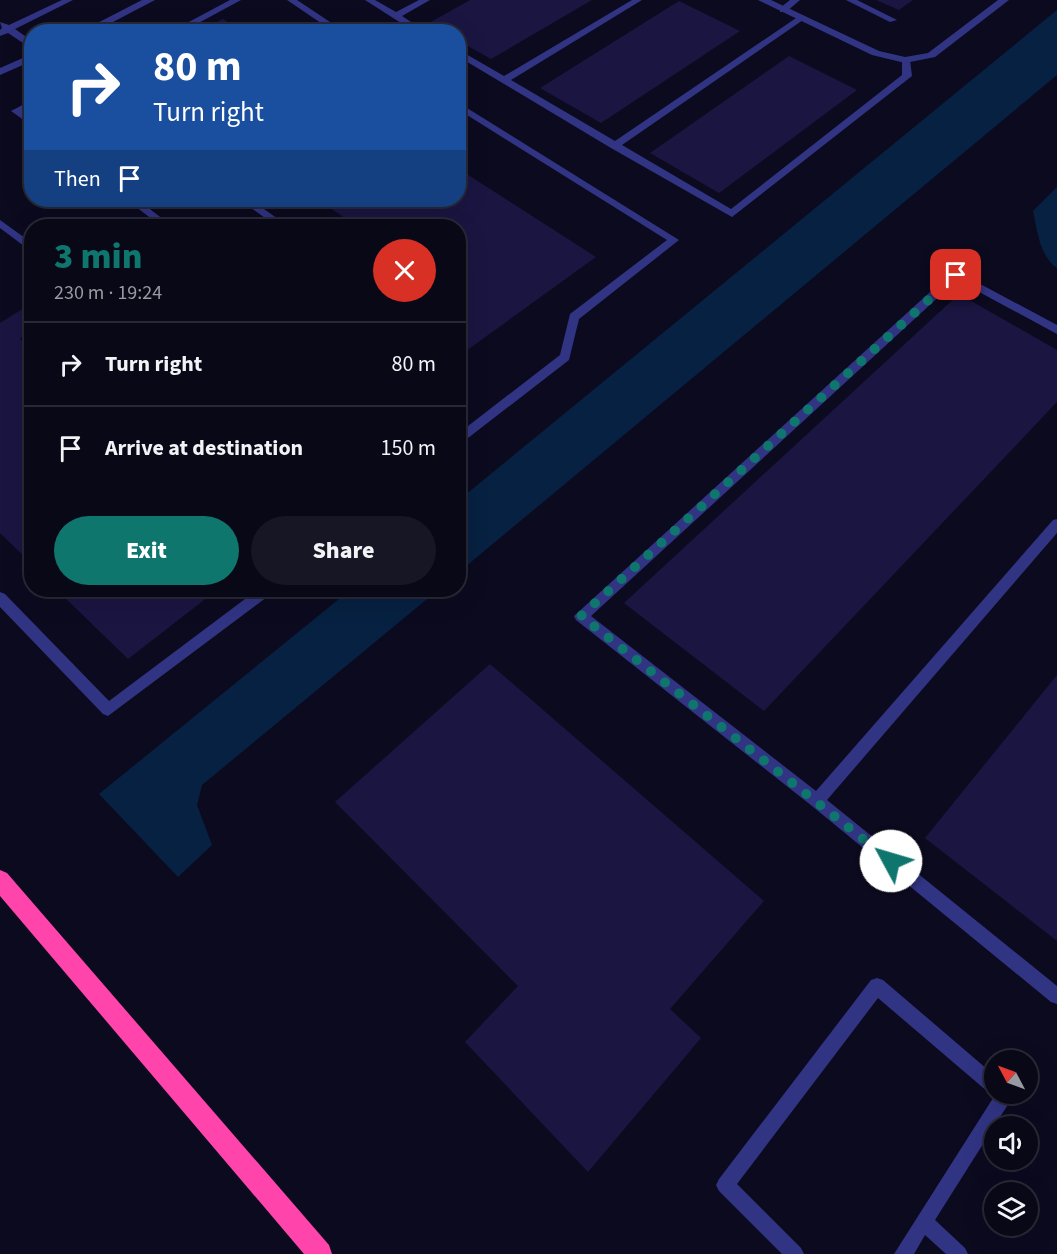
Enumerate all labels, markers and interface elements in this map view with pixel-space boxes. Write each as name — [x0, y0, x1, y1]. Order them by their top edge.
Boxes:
text: 80 m — [153, 37, 242, 97]
icon: right — [54, 48, 132, 126]
text: Turn right — [153, 93, 264, 132]
icon: arrive — [113, 162, 146, 195]
text: Then — [54, 163, 101, 195]
text: 3 min — [54, 231, 142, 282]
button: close — [373, 239, 436, 302]
pin — [930, 249, 981, 300]
icon: arrive — [939, 258, 972, 291]
text: 230 m · 19:24 — [54, 279, 162, 307]
icon: right — [54, 348, 87, 381]
text: Turn right — [105, 348, 202, 380]
text: 80 m — [391, 348, 436, 380]
icon: arrive — [54, 432, 87, 465]
text: Arrive at destination — [105, 432, 303, 464]
text: 150 m — [381, 432, 436, 464]
button: Exit — [54, 516, 239, 585]
button: Share — [251, 516, 436, 585]
position arrow — [859, 829, 923, 893]
north arrow — [984, 1050, 1038, 1104]
map controls — [984, 1050, 1038, 1236]
button: sound — [984, 1116, 1038, 1170]
button: layers — [984, 1182, 1038, 1236]

